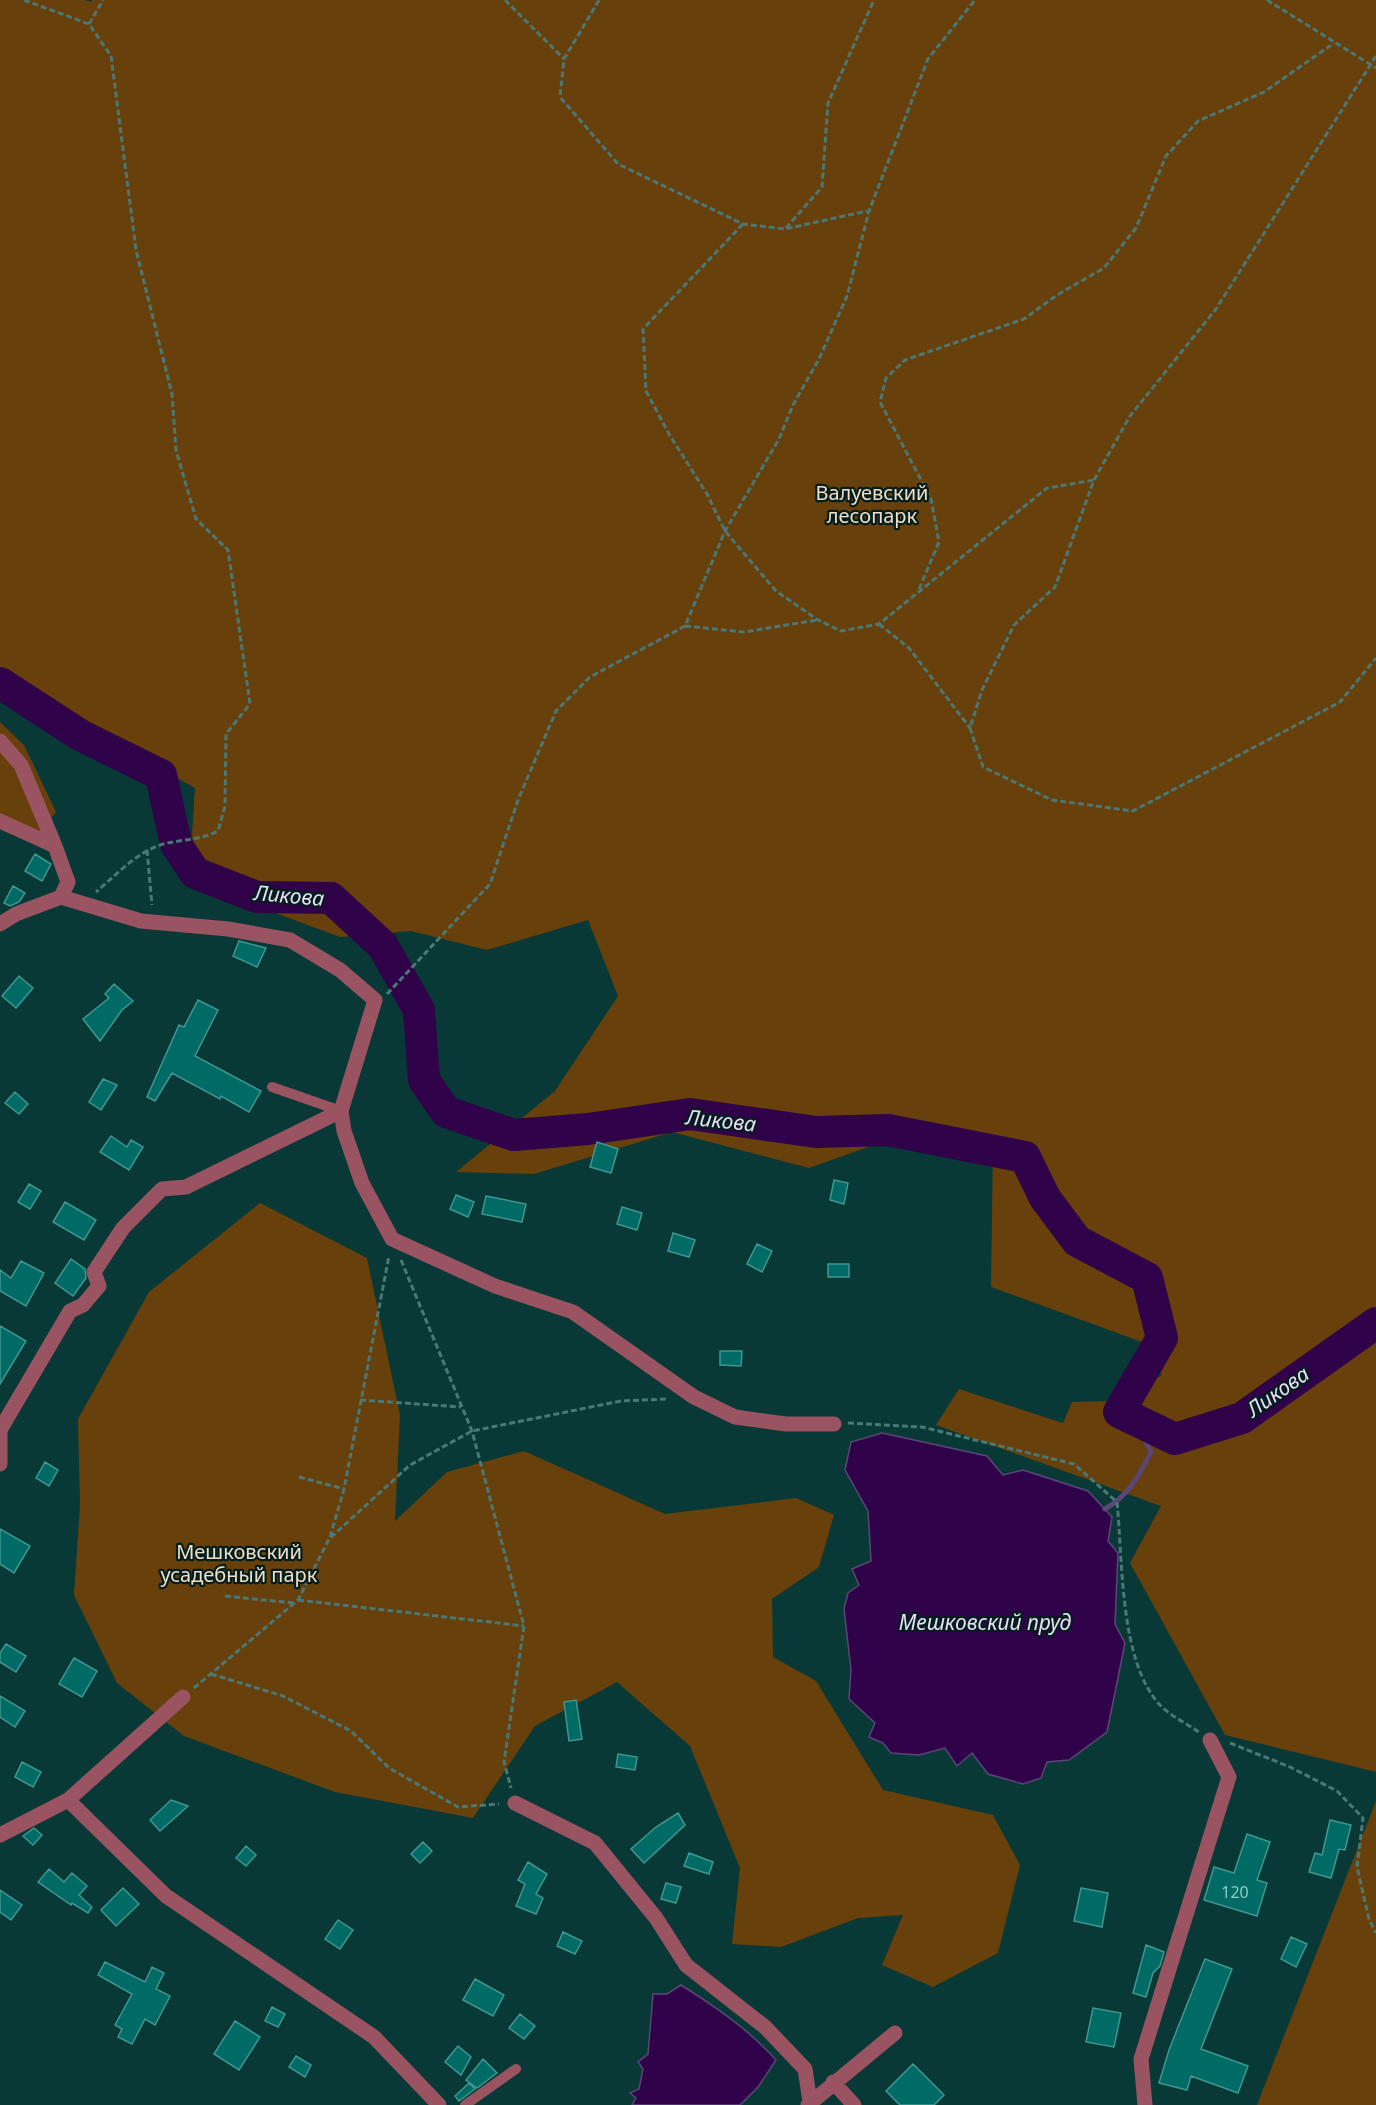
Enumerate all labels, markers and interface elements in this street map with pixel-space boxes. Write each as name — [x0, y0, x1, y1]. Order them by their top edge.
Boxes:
park label: Валуевский лесопарк — [815, 479, 929, 529]
water label: Ликова — [252, 878, 326, 912]
water label: Ликова — [683, 1102, 758, 1138]
water label: Ликова — [1240, 1359, 1315, 1424]
park label: Мешковский усадебный парк — [161, 1538, 318, 1588]
water label: Мешковский пруд — [899, 1608, 1072, 1636]
house number: 120 — [1221, 1881, 1249, 1903]

